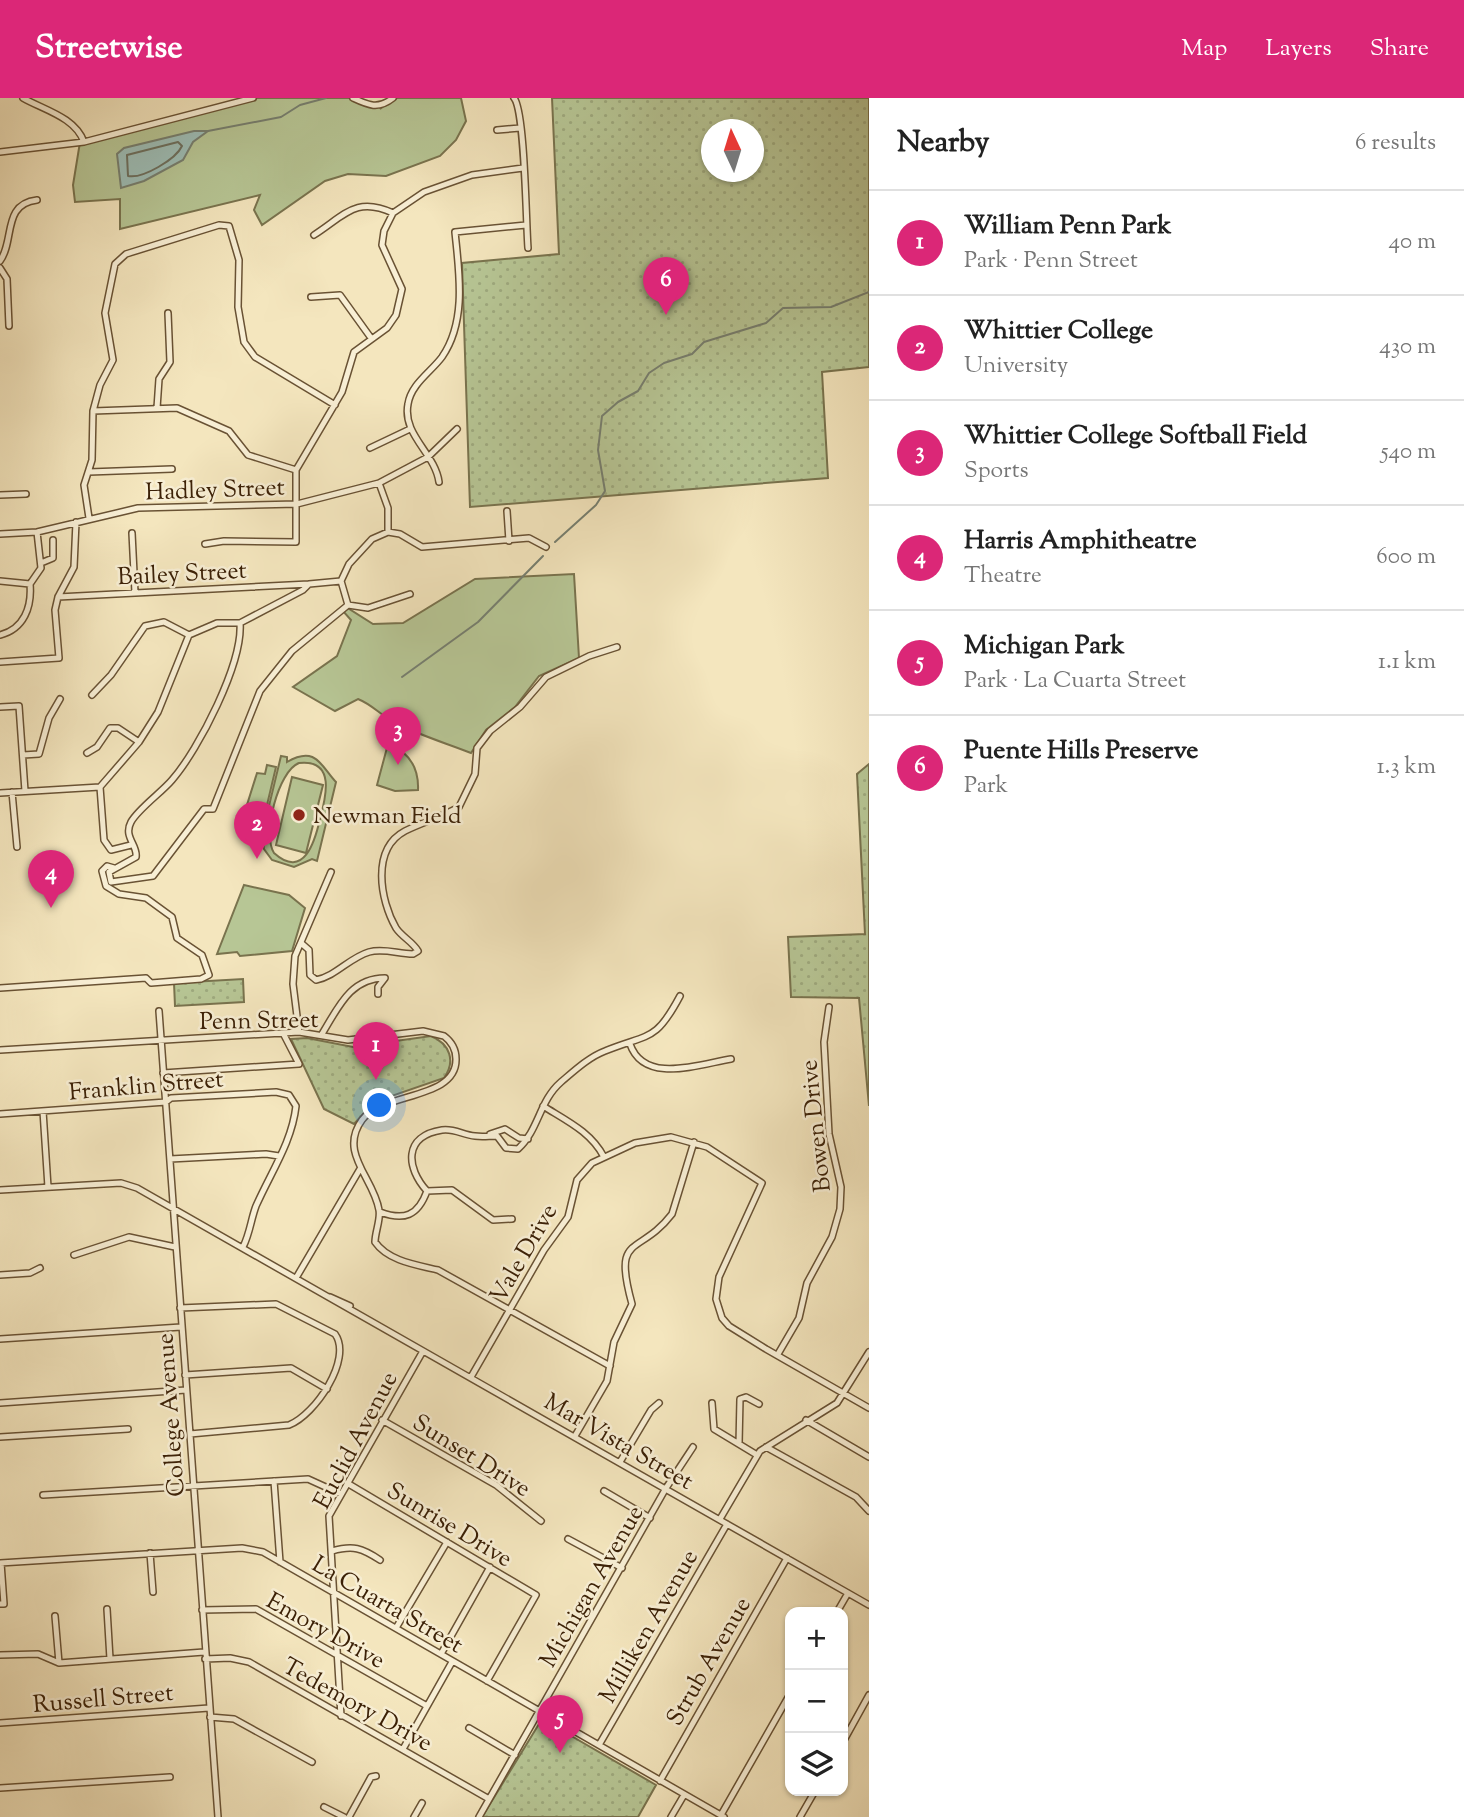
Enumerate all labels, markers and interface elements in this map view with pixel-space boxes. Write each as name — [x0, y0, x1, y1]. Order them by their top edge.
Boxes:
text: Streetwise — [35, 25, 183, 73]
text: Map — [1181, 32, 1227, 66]
text: Layers — [1265, 32, 1332, 66]
text: Share — [1370, 32, 1429, 66]
north arrow — [701, 119, 764, 182]
text: Nearby — [897, 122, 989, 165]
text: 6 results — [1355, 127, 1436, 160]
text: William Penn Park — [964, 208, 1171, 245]
text: 1 — [916, 226, 924, 259]
text: 40 m — [1389, 226, 1436, 259]
text: Park · Penn Street — [964, 245, 1138, 278]
pin: 6 — [643, 257, 689, 315]
text: Whittier College — [964, 313, 1153, 350]
text: 2 — [915, 331, 925, 364]
text: 430 m — [1379, 331, 1436, 364]
text: University — [964, 350, 1068, 383]
text: Whittier College Softball Field — [964, 418, 1307, 455]
text: 3 — [915, 436, 925, 469]
text: 540 m — [1381, 436, 1436, 469]
text: Sports — [964, 455, 1029, 488]
street label: Hadley Street — [145, 472, 285, 510]
text: Harris Amphitheatre — [964, 523, 1197, 560]
text: 4 — [914, 541, 926, 574]
text: 600 m — [1376, 541, 1436, 574]
street label: Bailey Street — [117, 555, 248, 595]
text: Theatre — [964, 560, 1042, 593]
text: Michigan Park — [964, 628, 1125, 665]
text: 5 — [916, 646, 924, 679]
text: 1.1 km — [1378, 646, 1436, 679]
text: Park · La Cuarta Street — [964, 665, 1186, 698]
pin: 3 — [375, 707, 421, 765]
text: Puente Hills Preserve — [964, 733, 1198, 770]
text: 6 — [914, 751, 926, 784]
text: 1.3 km — [1377, 751, 1436, 784]
text: Park — [964, 770, 1008, 803]
place label: Newman Field — [313, 800, 462, 834]
pin: 2 — [234, 801, 280, 859]
marker: Newman Field — [291, 807, 307, 823]
pin: 4 — [28, 850, 74, 908]
street label: Penn Street — [199, 1004, 319, 1040]
pin: 1 — [353, 1022, 399, 1080]
street label: Bowen Drive — [793, 1058, 841, 1194]
street label: Franklin Street — [67, 1063, 225, 1111]
your location — [362, 1088, 396, 1122]
street label: Vale Drive — [483, 1198, 567, 1310]
street label: College Avenue — [149, 1332, 195, 1498]
street label: Euclid Avenue — [306, 1366, 407, 1516]
street label: Mar Vista Street — [537, 1386, 699, 1499]
street label: Sunset Drive — [405, 1407, 537, 1507]
street label: Sunrise Drive — [380, 1475, 518, 1577]
street label: Michigan Avenue — [532, 1499, 653, 1675]
street label: Milliken Avenue — [592, 1544, 708, 1710]
street label: La Cuarta Street — [305, 1549, 469, 1663]
street label: Emory Drive — [259, 1585, 391, 1678]
street label: Strub Avenue — [659, 1591, 760, 1733]
map controls — [785, 1607, 848, 1796]
button: + — [785, 1607, 848, 1670]
street label: Tedemory Drive — [276, 1650, 438, 1761]
button: − — [785, 1670, 848, 1733]
street label: Russell Street — [32, 1677, 175, 1723]
pin: 5 — [537, 1695, 583, 1753]
button: layers — [785, 1733, 848, 1796]

